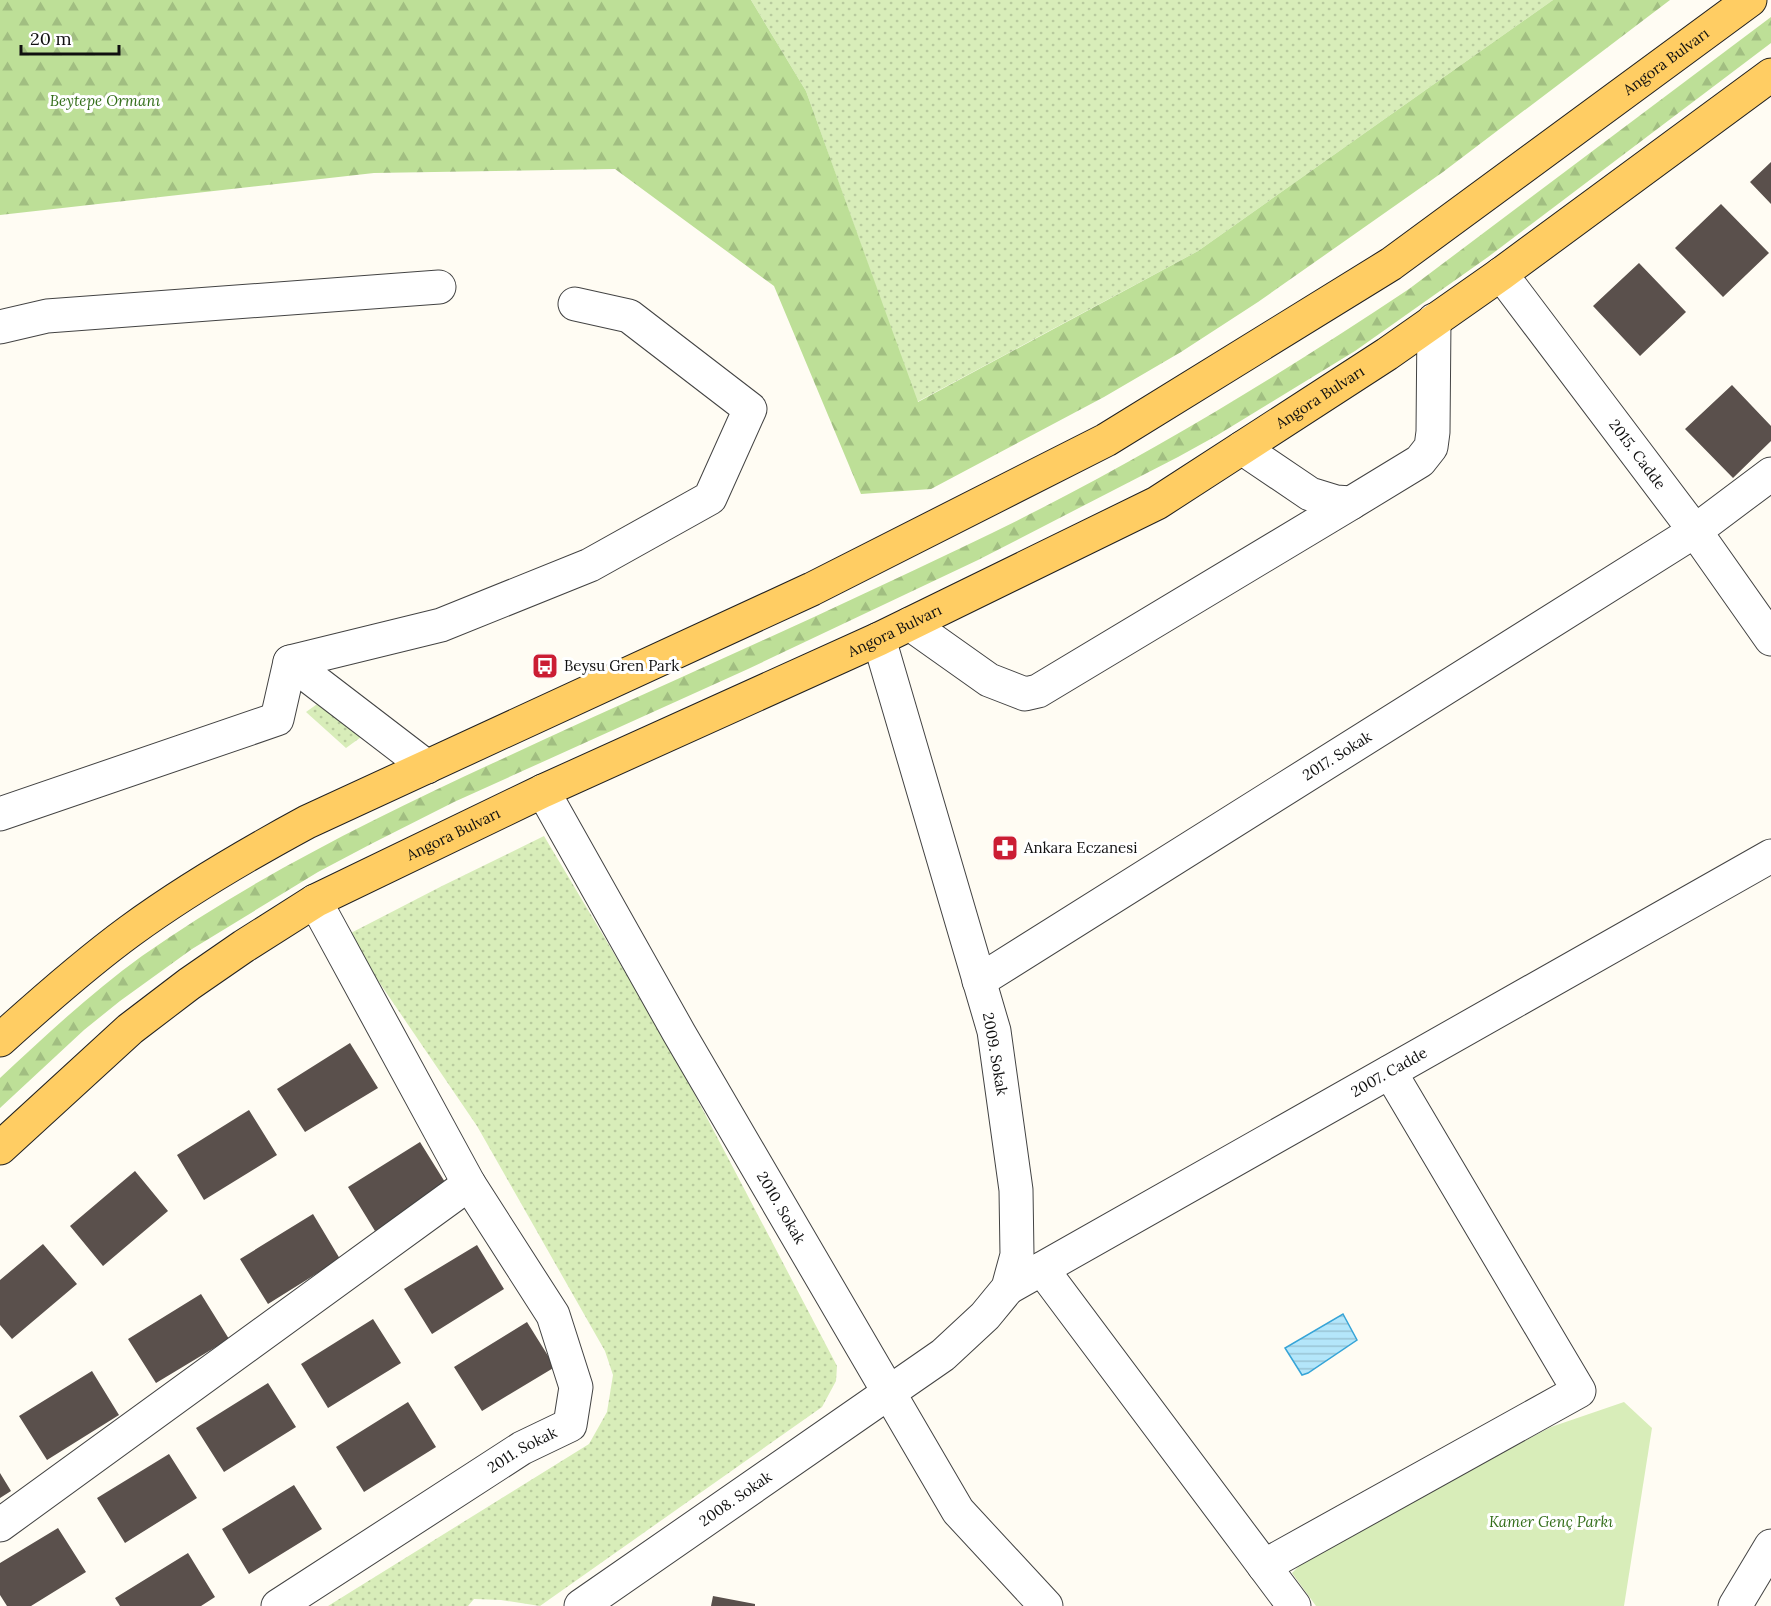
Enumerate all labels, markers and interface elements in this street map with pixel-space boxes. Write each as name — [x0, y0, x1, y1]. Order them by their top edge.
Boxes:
scale bar — [21, 18, 118, 56]
street label: Angora Bulvarı — [1618, 23, 1712, 100]
text: 20 m — [30, 27, 72, 50]
park label: Beytepe Ormanı — [50, 91, 160, 110]
street label: Angora Bulvarı — [1271, 361, 1368, 433]
street label: 2015. Cadde — [1605, 415, 1670, 493]
street label: Angora Bulvarı — [844, 600, 945, 661]
bus stop icon: Beysu Gren Park — [530, 651, 560, 681]
place label: Beysu Gren Park — [564, 656, 679, 675]
street label: 2017. Sokak — [1299, 727, 1375, 784]
street label: Angora Bulvarı — [402, 803, 503, 865]
pharmacy icon: Ankara Eczanesi — [990, 833, 1020, 863]
place label: Ankara Eczanesi — [1023, 838, 1137, 857]
street label: 2009. Sokak — [979, 1011, 1012, 1097]
street label: 2007. Cadde — [1347, 1043, 1430, 1101]
street label: 2010. Sokak — [753, 1168, 810, 1247]
street label: 2011. Sokak — [484, 1423, 560, 1477]
street label: 2008. Sokak — [695, 1467, 775, 1530]
park label: Kamer Genç Parkı — [1489, 1512, 1613, 1531]

